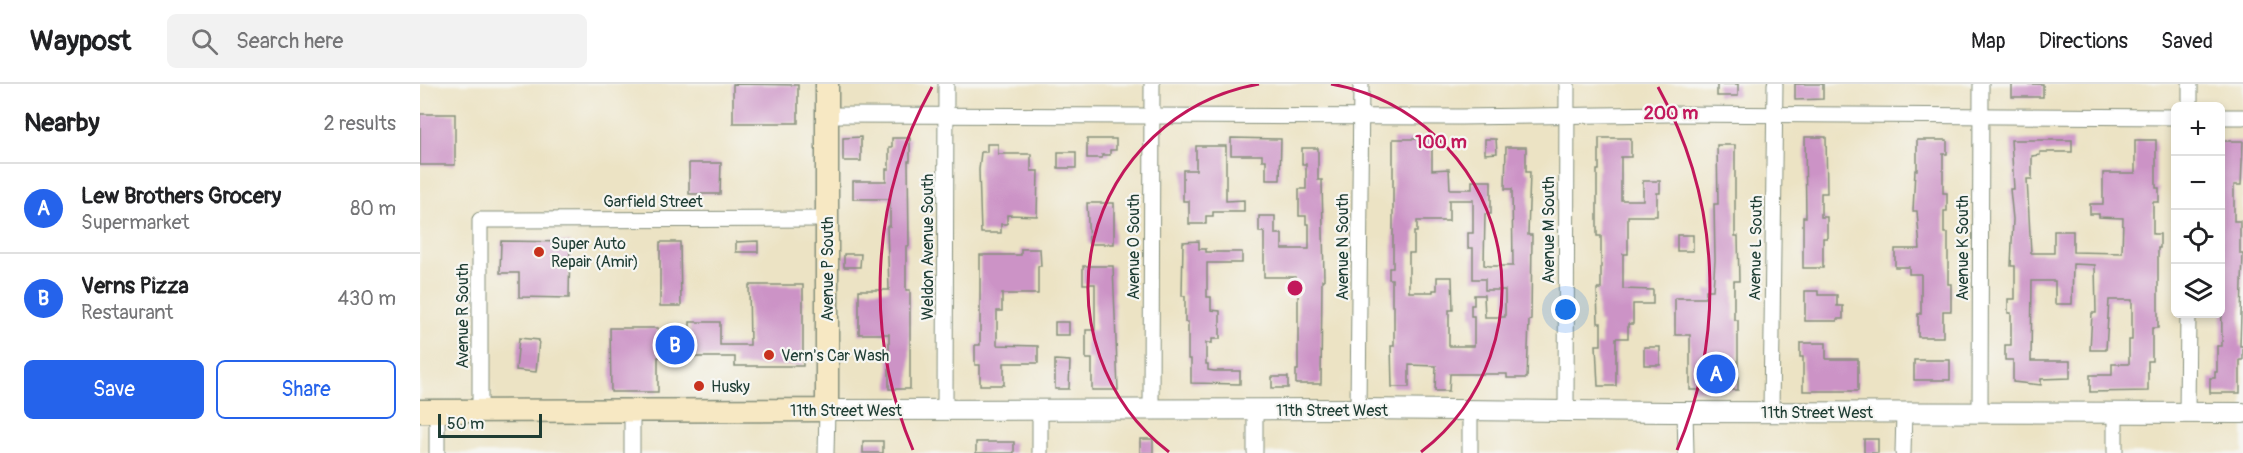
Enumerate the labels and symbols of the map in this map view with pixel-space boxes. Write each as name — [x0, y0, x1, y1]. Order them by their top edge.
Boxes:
text: 200 m — [1644, 102, 1698, 125]
text: 100 m — [1415, 131, 1467, 154]
street label: Weldon Avenue South — [918, 174, 938, 320]
street label: Avenue M South — [1539, 176, 1559, 284]
street label: Garfield Street — [603, 192, 703, 212]
street label: Avenue O South — [1124, 194, 1144, 300]
street label: Avenue N South — [1333, 194, 1353, 300]
street label: Avenue L South — [1745, 195, 1767, 301]
street label: Avenue K South — [1953, 195, 1973, 301]
street label: Avenue P South — [818, 217, 838, 321]
place label: Super Auto Repair (Amir) — [551, 234, 639, 272]
marker: Super Auto Repair (Amir) — [532, 245, 546, 259]
street label: Avenue R South — [453, 263, 473, 369]
centre of rings — [1285, 278, 1305, 298]
your location — [1551, 295, 1580, 324]
pin: B — [656, 322, 694, 368]
place label: Vern's Car Wash — [781, 346, 889, 366]
marker: Vern's Car Wash — [762, 348, 776, 362]
pin: A — [1696, 352, 1736, 396]
place label: Husky — [711, 377, 750, 397]
marker: Husky — [692, 379, 706, 393]
street label: 11th Street West — [790, 401, 903, 421]
street label: 11th Street West — [1276, 401, 1389, 421]
street label: 11th Street West — [1761, 403, 1874, 423]
scale bar — [438, 411, 542, 438]

